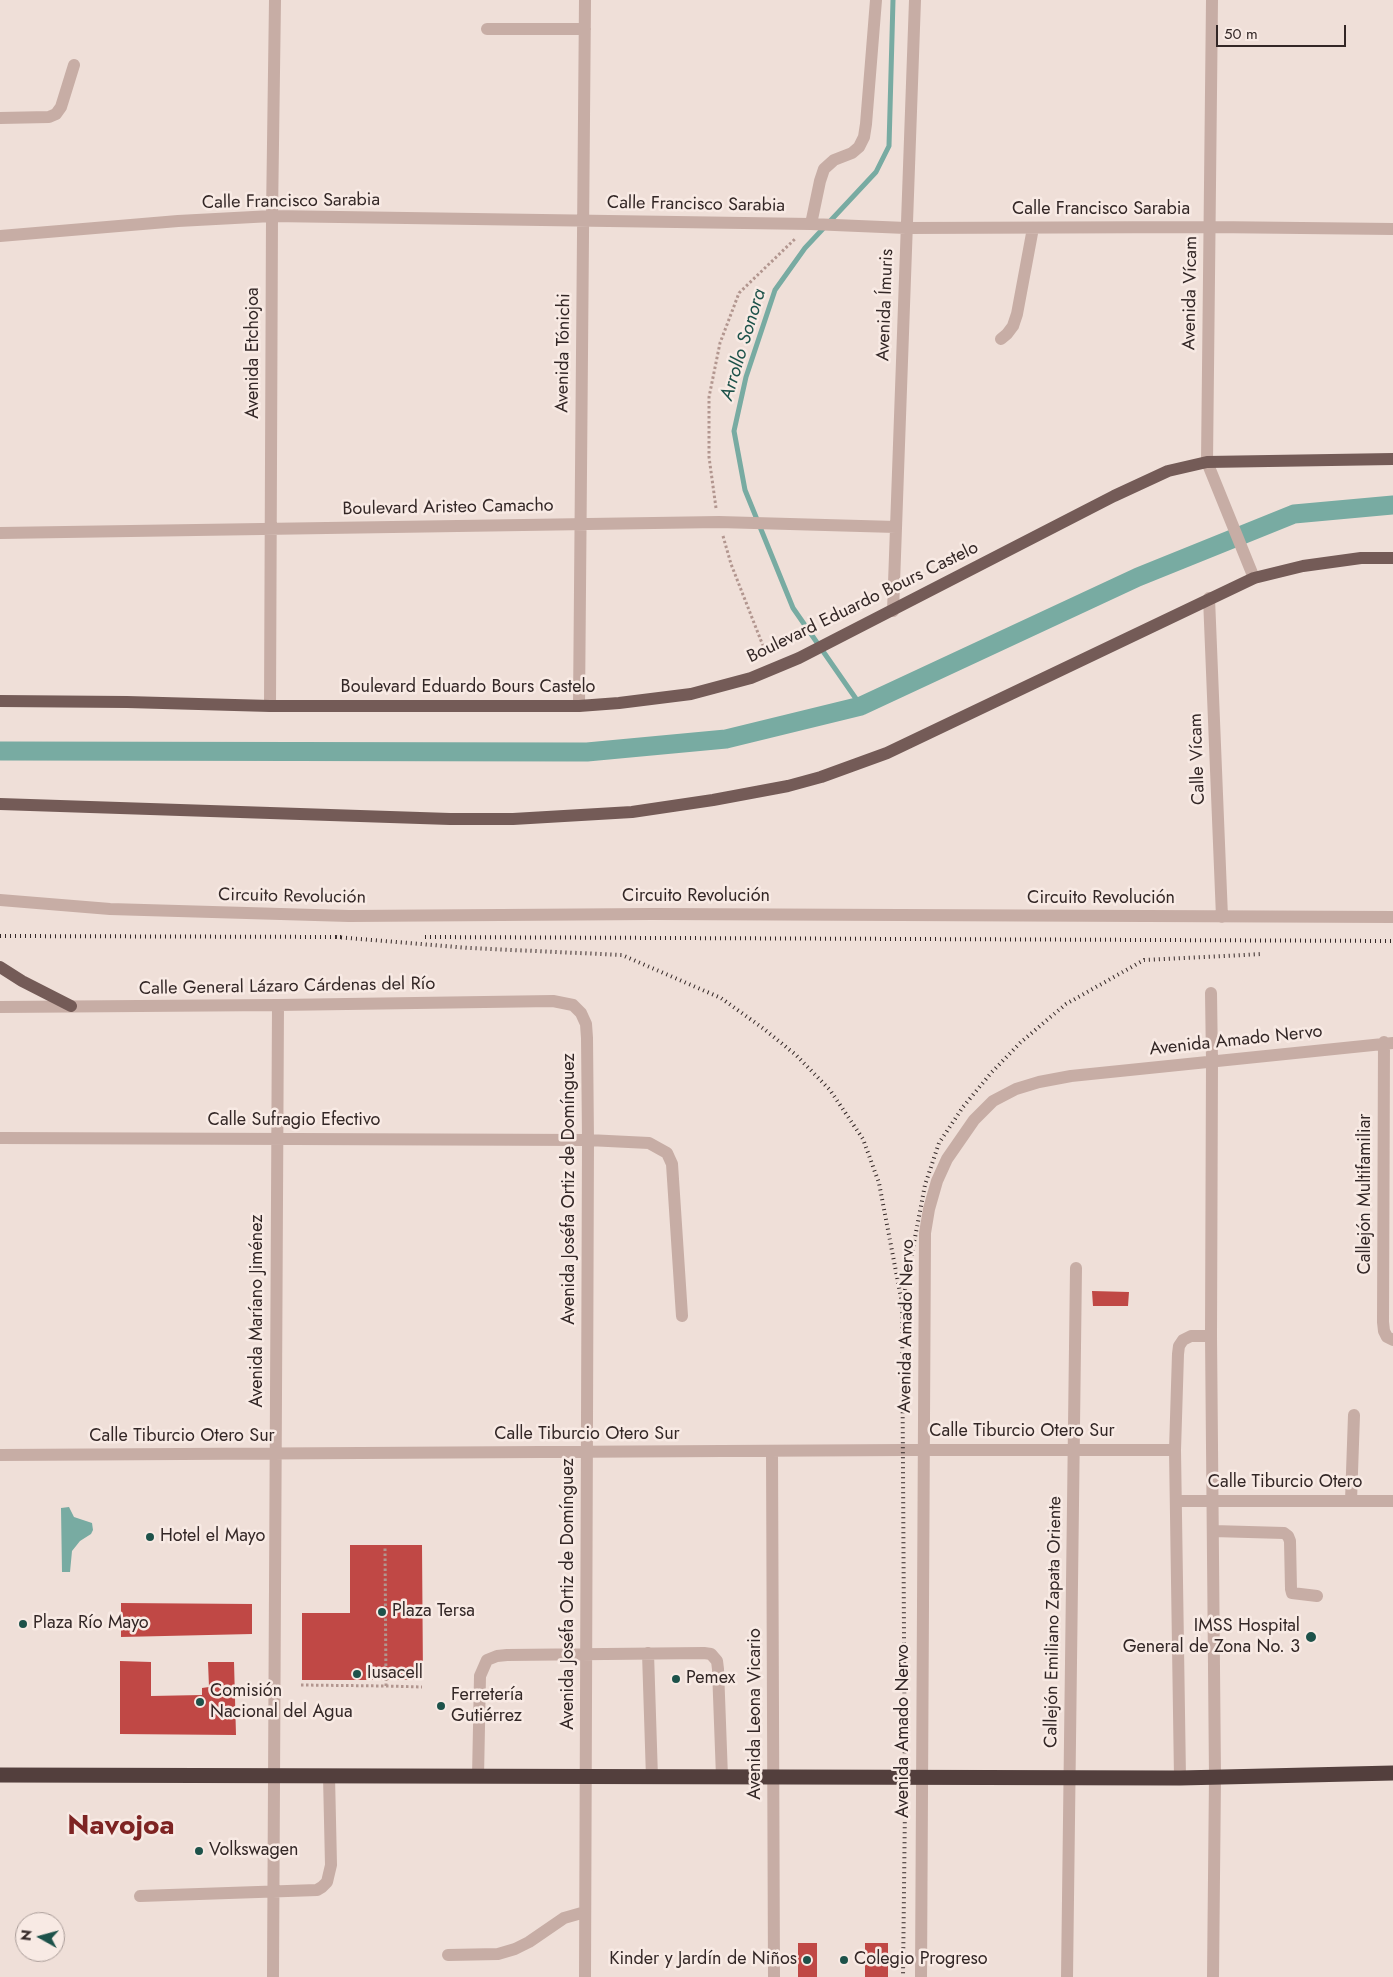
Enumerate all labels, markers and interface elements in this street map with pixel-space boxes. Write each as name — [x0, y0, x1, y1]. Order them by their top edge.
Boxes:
scale bar — [1218, 15, 1348, 47]
text: 50 m — [1224, 23, 1258, 45]
street label: Calle Francisco Sarabia — [202, 190, 380, 214]
street label: Calle Francisco Sarabia — [607, 193, 785, 217]
street label: Calle Francisco Sarabia — [1012, 199, 1190, 221]
street label: Avenida Vícam — [1179, 236, 1203, 350]
street label: Avenida Ímuris — [873, 248, 899, 362]
water label: Arrollo Sonora — [716, 286, 772, 404]
street label: Avenida Etchojoa — [243, 287, 265, 419]
street label: Avenida Tónichi — [552, 293, 576, 413]
street label: Boulevard Aristeo Camacho — [342, 495, 554, 521]
street label: Boulevard Eduardo Bours Castelo — [744, 537, 982, 669]
street label: Boulevard Eduardo Bours Castelo — [341, 677, 595, 699]
street label: Calle Vícam — [1186, 713, 1210, 805]
street label: Circuito Revolución — [218, 885, 366, 909]
street label: Circuito Revolución — [622, 886, 770, 908]
street label: Circuito Revolución — [1027, 888, 1175, 910]
street label: Calle General Lázaro Cárdenas del Río — [139, 974, 435, 1000]
street label: Avenida Amado Nervo — [1148, 1021, 1324, 1061]
street label: Avenida Joséfa Ortiz de Domínguez — [559, 1053, 581, 1325]
street label: Calle Sufragio Efectivo — [208, 1110, 380, 1132]
street label: Callejón Multifamiliar — [1355, 1113, 1377, 1275]
street label: Avenida Maríano Jiménez — [247, 1215, 269, 1407]
street label: Avenida Amado Nervo — [895, 1239, 919, 1413]
street label: Calle Tiburcio Otero Sur — [929, 1421, 1115, 1443]
street label: Calle Tiburcio Otero Sur — [494, 1424, 680, 1446]
street label: Calle Tiburcio Otero Sur — [89, 1426, 275, 1448]
street label: Avenida Joséfa Ortiz de Domínguez — [558, 1458, 580, 1730]
street label: Calle Tiburcio Otero — [1208, 1472, 1362, 1494]
street label: Callejón Emiliano Zapata Oriente — [1041, 1496, 1067, 1748]
place label: Hotel el Mayo — [160, 1526, 265, 1548]
marker: Hotel el Mayo — [144, 1531, 156, 1543]
place label: Plaza Tersa — [392, 1601, 475, 1623]
marker: Plaza Tersa — [376, 1606, 388, 1618]
place label: Plaza Río Mayo — [33, 1613, 149, 1635]
place label: IMSS Hospital General de Zona No. 3 — [1123, 1616, 1300, 1658]
marker: Plaza Río Mayo — [17, 1618, 29, 1630]
street label: Avenida Leona Vicario — [745, 1628, 767, 1800]
marker: IMSS Hospital General de Zona No. 3 — [1304, 1630, 1318, 1644]
street label: Avenida Amado Nervo — [893, 1644, 915, 1818]
place label: Iusacell — [367, 1663, 423, 1685]
marker: Iusacell — [351, 1668, 363, 1680]
place label: Pemex — [686, 1668, 735, 1690]
marker: Pemex — [670, 1673, 682, 1685]
place label: Comisión Nacional del Agua — [210, 1681, 353, 1724]
place label: Ferretería Gutiérrez — [451, 1685, 523, 1728]
marker: Comisión Nacional del Agua — [194, 1696, 206, 1708]
marker: Ferretería Gutiérrez — [435, 1700, 447, 1712]
district label: Navojoa — [67, 1810, 175, 1844]
place label: Volkswagen — [209, 1840, 298, 1862]
marker: Volkswagen — [193, 1845, 205, 1857]
north arrow — [15, 1912, 65, 1962]
text: N — [16, 1929, 37, 1942]
place label: Kinder y Jardín de Niños — [609, 1949, 797, 1971]
place label: Colegio Progreso — [854, 1949, 987, 1971]
marker: Kinder y Jardín de Niños — [801, 1954, 813, 1966]
marker: Colegio Progreso — [838, 1954, 850, 1966]

